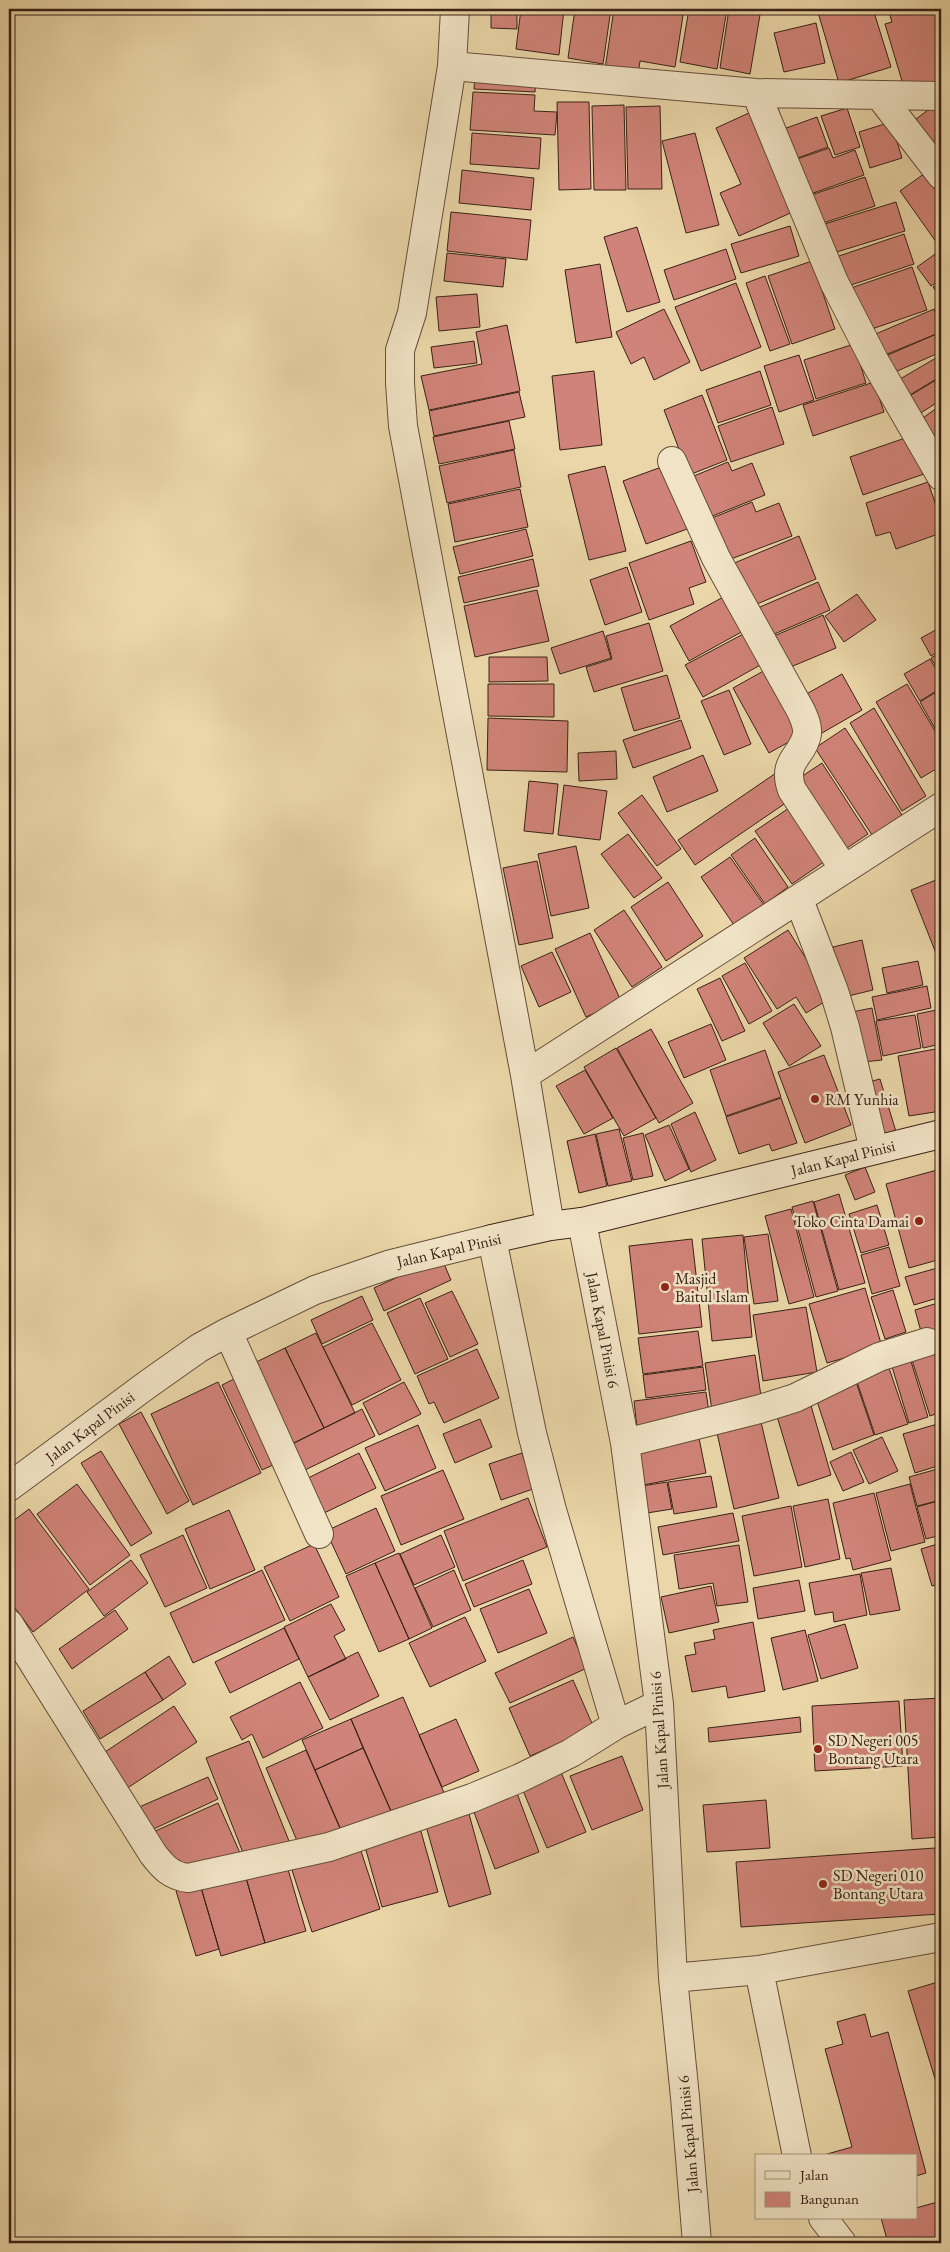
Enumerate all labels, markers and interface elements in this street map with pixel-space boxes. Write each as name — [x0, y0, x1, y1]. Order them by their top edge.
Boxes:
place label: RM Yunhia — [825, 1089, 899, 1110]
marker: RM Yunhia — [809, 1093, 821, 1105]
street label: Jalan Kapal Pinisi — [787, 1135, 897, 1182]
place label: Toko Cinta Damai — [794, 1211, 909, 1232]
marker: Toko Cinta Damai — [913, 1215, 925, 1227]
street label: Jalan Kapal Pinisi — [393, 1228, 503, 1273]
street label: Jalan Kapal Pinisi 6 — [581, 1268, 625, 1390]
place label: Masjid Baitul Islam — [675, 1268, 749, 1307]
marker: Masjid Baitul Islam — [659, 1281, 671, 1293]
street label: Jalan Kapal Pinisi — [40, 1386, 139, 1469]
street label: Jalan Kapal Pinisi 6 — [644, 1670, 674, 1791]
place label: SD Negeri 005 Bontang Utara — [828, 1730, 919, 1769]
marker: SD Negeri 005 Bontang Utara — [812, 1743, 824, 1755]
place label: SD Negeri 010 Bontang Utara — [833, 1865, 924, 1904]
marker: SD Negeri 010 Bontang Utara — [817, 1878, 829, 1890]
street label: Jalan Kapal Pinisi 6 — [672, 2074, 704, 2195]
legend — [755, 2154, 918, 2220]
text: Jalan — [798, 2165, 829, 2184]
text: Bangunan — [800, 2189, 859, 2208]

